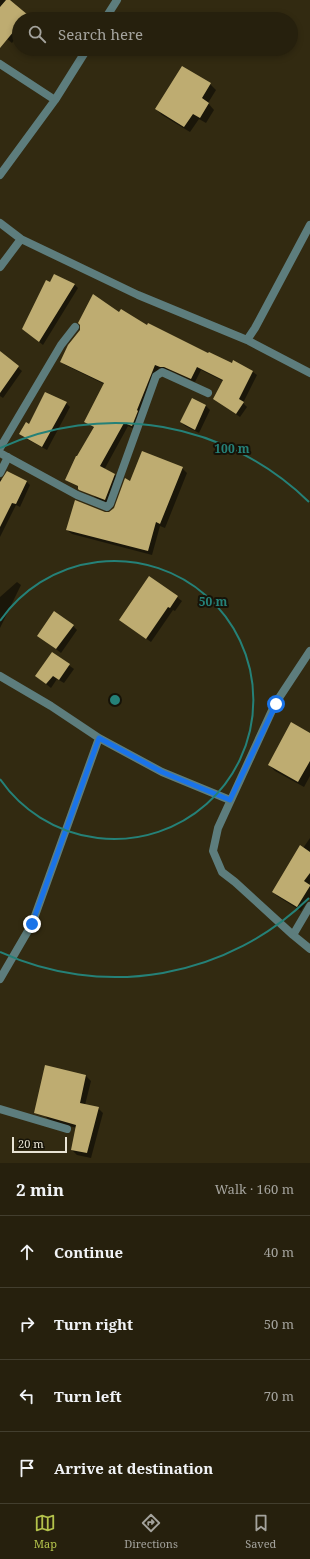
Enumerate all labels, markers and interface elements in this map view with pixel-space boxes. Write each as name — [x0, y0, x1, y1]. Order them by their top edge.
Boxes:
search box — [12, 12, 298, 56]
icon: search — [26, 23, 48, 45]
text: Search here — [58, 24, 143, 44]
text: 100 m — [214, 440, 250, 457]
text: 50 m — [199, 593, 227, 610]
centre of rings — [108, 693, 122, 707]
route start — [267, 695, 285, 713]
route end — [23, 915, 41, 933]
scale bar — [12, 1135, 67, 1154]
text: 20 m — [18, 1136, 44, 1151]
text: 2 min — [16, 1178, 64, 1201]
text: Walk · 160 m — [215, 1180, 294, 1198]
icon: ahead — [16, 1241, 38, 1263]
text: Continue — [54, 1242, 123, 1262]
text: 40 m — [264, 1243, 294, 1261]
icon: right — [16, 1313, 38, 1335]
text: Turn right — [54, 1314, 133, 1334]
text: 50 m — [264, 1315, 294, 1333]
icon: left — [16, 1385, 38, 1407]
text: Turn left — [54, 1386, 122, 1406]
text: 70 m — [264, 1387, 294, 1405]
icon: arrive — [16, 1457, 38, 1479]
text: Arrive at destination — [54, 1458, 213, 1478]
tab: Map — [34, 1512, 57, 1551]
tab: Directions — [124, 1512, 178, 1551]
tab: Saved — [245, 1512, 276, 1551]

